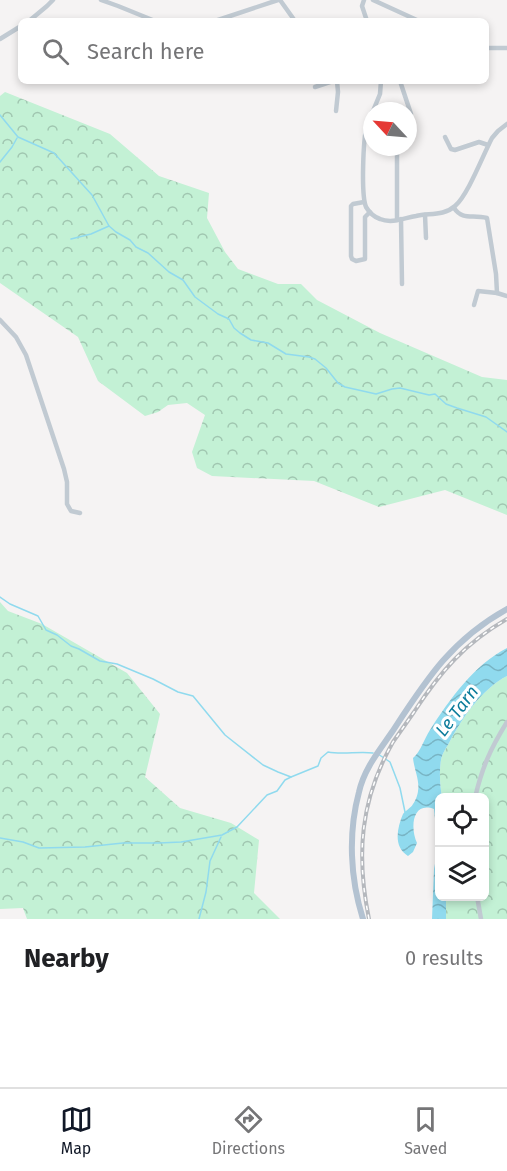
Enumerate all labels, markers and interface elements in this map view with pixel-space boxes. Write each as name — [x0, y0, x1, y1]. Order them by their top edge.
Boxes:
search box — [18, 18, 489, 84]
icon: search — [39, 35, 72, 68]
text: Search here — [87, 38, 205, 65]
north arrow — [363, 102, 417, 156]
water label: Le Tarn — [431, 681, 483, 741]
map controls — [435, 793, 489, 901]
button: locate — [435, 793, 489, 847]
button: layers — [435, 847, 489, 901]
text: Nearby — [24, 943, 109, 974]
text: 0 results — [405, 946, 483, 970]
tab: Map — [60, 1103, 93, 1158]
tab: Directions — [212, 1103, 285, 1158]
tab: Saved — [404, 1103, 447, 1158]

